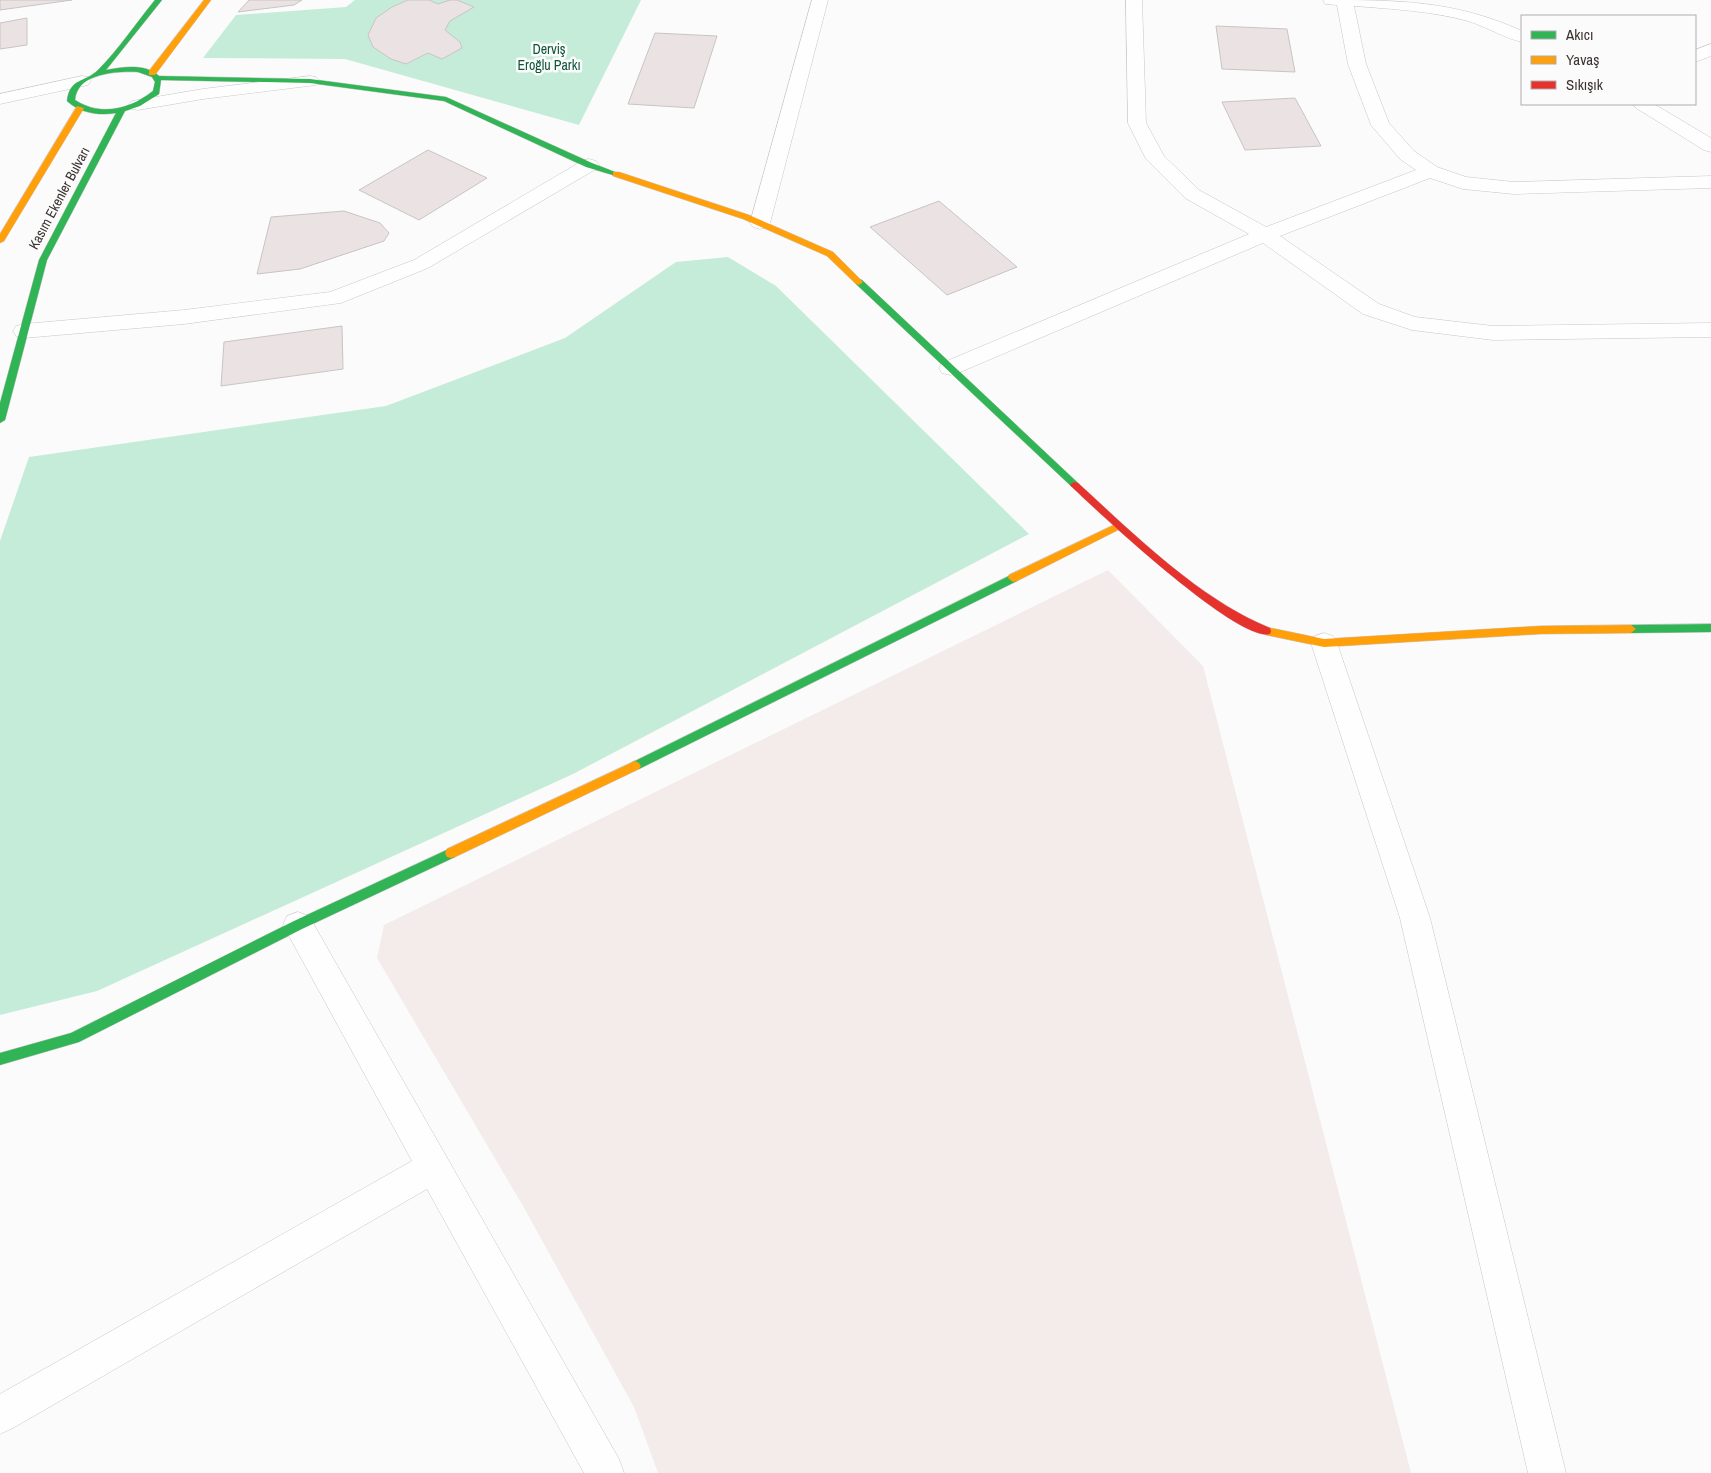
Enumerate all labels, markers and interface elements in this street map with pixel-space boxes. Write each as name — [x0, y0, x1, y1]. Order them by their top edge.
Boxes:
legend — [1521, 15, 1696, 105]
text: Akıcı — [1565, 24, 1593, 45]
park label: Derviş Eroğlu Parkı — [517, 40, 581, 74]
text: Yavaş — [1566, 49, 1599, 70]
text: Sıkışık — [1566, 74, 1604, 95]
street label: Kasım Ekenler Bulvarı — [24, 144, 94, 252]

